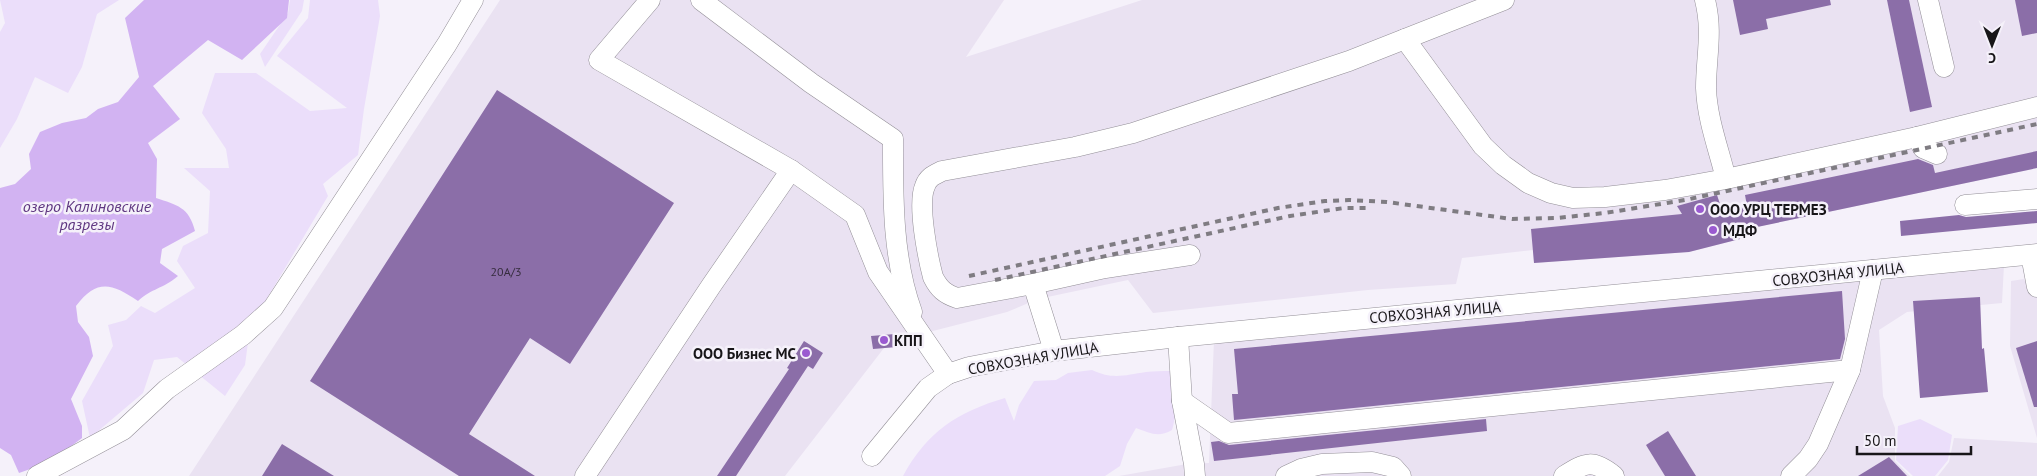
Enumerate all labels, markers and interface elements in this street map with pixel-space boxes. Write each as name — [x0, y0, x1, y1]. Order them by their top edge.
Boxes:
north arrow — [1967, 20, 2017, 70]
text: С — [1988, 49, 1996, 67]
water label: озеро Калиновские разрезы — [23, 196, 152, 234]
place label: ООО УРЦ ТЕРМЕЗ — [1710, 200, 1827, 219]
marker: ООО УРЦ ТЕРМЕЗ — [1694, 203, 1706, 215]
place label: МДФ — [1723, 221, 1757, 240]
marker: МДФ — [1707, 224, 1719, 236]
street label: СОВХОЗНАЯ УЛИЦА — [1771, 258, 1905, 290]
house number: 20А/3 — [491, 264, 521, 279]
street label: СОВХОЗНАЯ УЛИЦА — [1368, 297, 1502, 327]
place label: КПП — [894, 331, 922, 350]
marker: КПП — [878, 334, 890, 346]
street label: СОВХОЗНАЯ УЛИЦА — [966, 337, 1100, 379]
place label: ООО Бизнес МС — [693, 344, 797, 363]
marker: ООО Бизнес МС — [800, 347, 812, 359]
scale bar — [1857, 424, 1971, 456]
text: 50 m — [1864, 431, 1897, 450]

